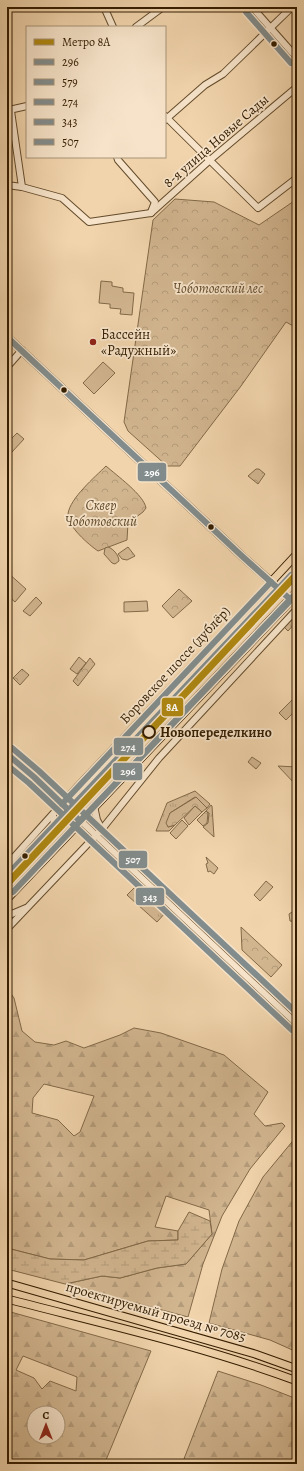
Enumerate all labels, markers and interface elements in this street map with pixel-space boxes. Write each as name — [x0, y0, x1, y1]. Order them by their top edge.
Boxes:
legend — [26, 26, 166, 158]
text: Метро 8А — [62, 34, 111, 50]
unlabelled marker — [269, 39, 279, 49]
text: 296 — [62, 54, 79, 70]
text: 579 — [62, 74, 78, 90]
street label: 8-я улица Новые Сады — [159, 90, 273, 192]
text: 274 — [62, 94, 79, 110]
text: 343 — [62, 114, 77, 130]
text: 507 — [62, 134, 80, 150]
park label: Чоботовский лес — [173, 279, 263, 298]
place label: Бассейн «Радужный» — [101, 325, 176, 360]
marker: Бассейн «Радужный» — [88, 337, 98, 347]
unlabelled marker — [59, 385, 69, 395]
line badge: 296 — [137, 462, 167, 482]
text: 296 — [144, 465, 160, 480]
park label: Сквер Чоботовский — [65, 496, 137, 531]
unlabelled marker — [206, 522, 216, 532]
street label: Боровское шоссе (дублёр) — [115, 602, 235, 728]
line badge: 8А — [161, 697, 184, 717]
text: 8А — [166, 700, 178, 715]
place label: Новопеределкино — [160, 723, 272, 742]
marker: Новопеределкино — [142, 725, 156, 739]
line badge: 274 — [113, 737, 144, 756]
text: 274 — [120, 740, 136, 755]
line badge: 296 — [112, 762, 143, 781]
text: 296 — [120, 764, 136, 779]
line badge: 507 — [118, 850, 148, 869]
unlabelled marker — [20, 851, 30, 861]
text: 507 — [126, 852, 141, 867]
line badge: 343 — [135, 887, 165, 906]
text: 343 — [143, 890, 158, 905]
street label: проектируемый проезд № 7085 — [64, 1277, 248, 1347]
north arrow — [26, 1405, 66, 1445]
text: С — [43, 1408, 50, 1423]

